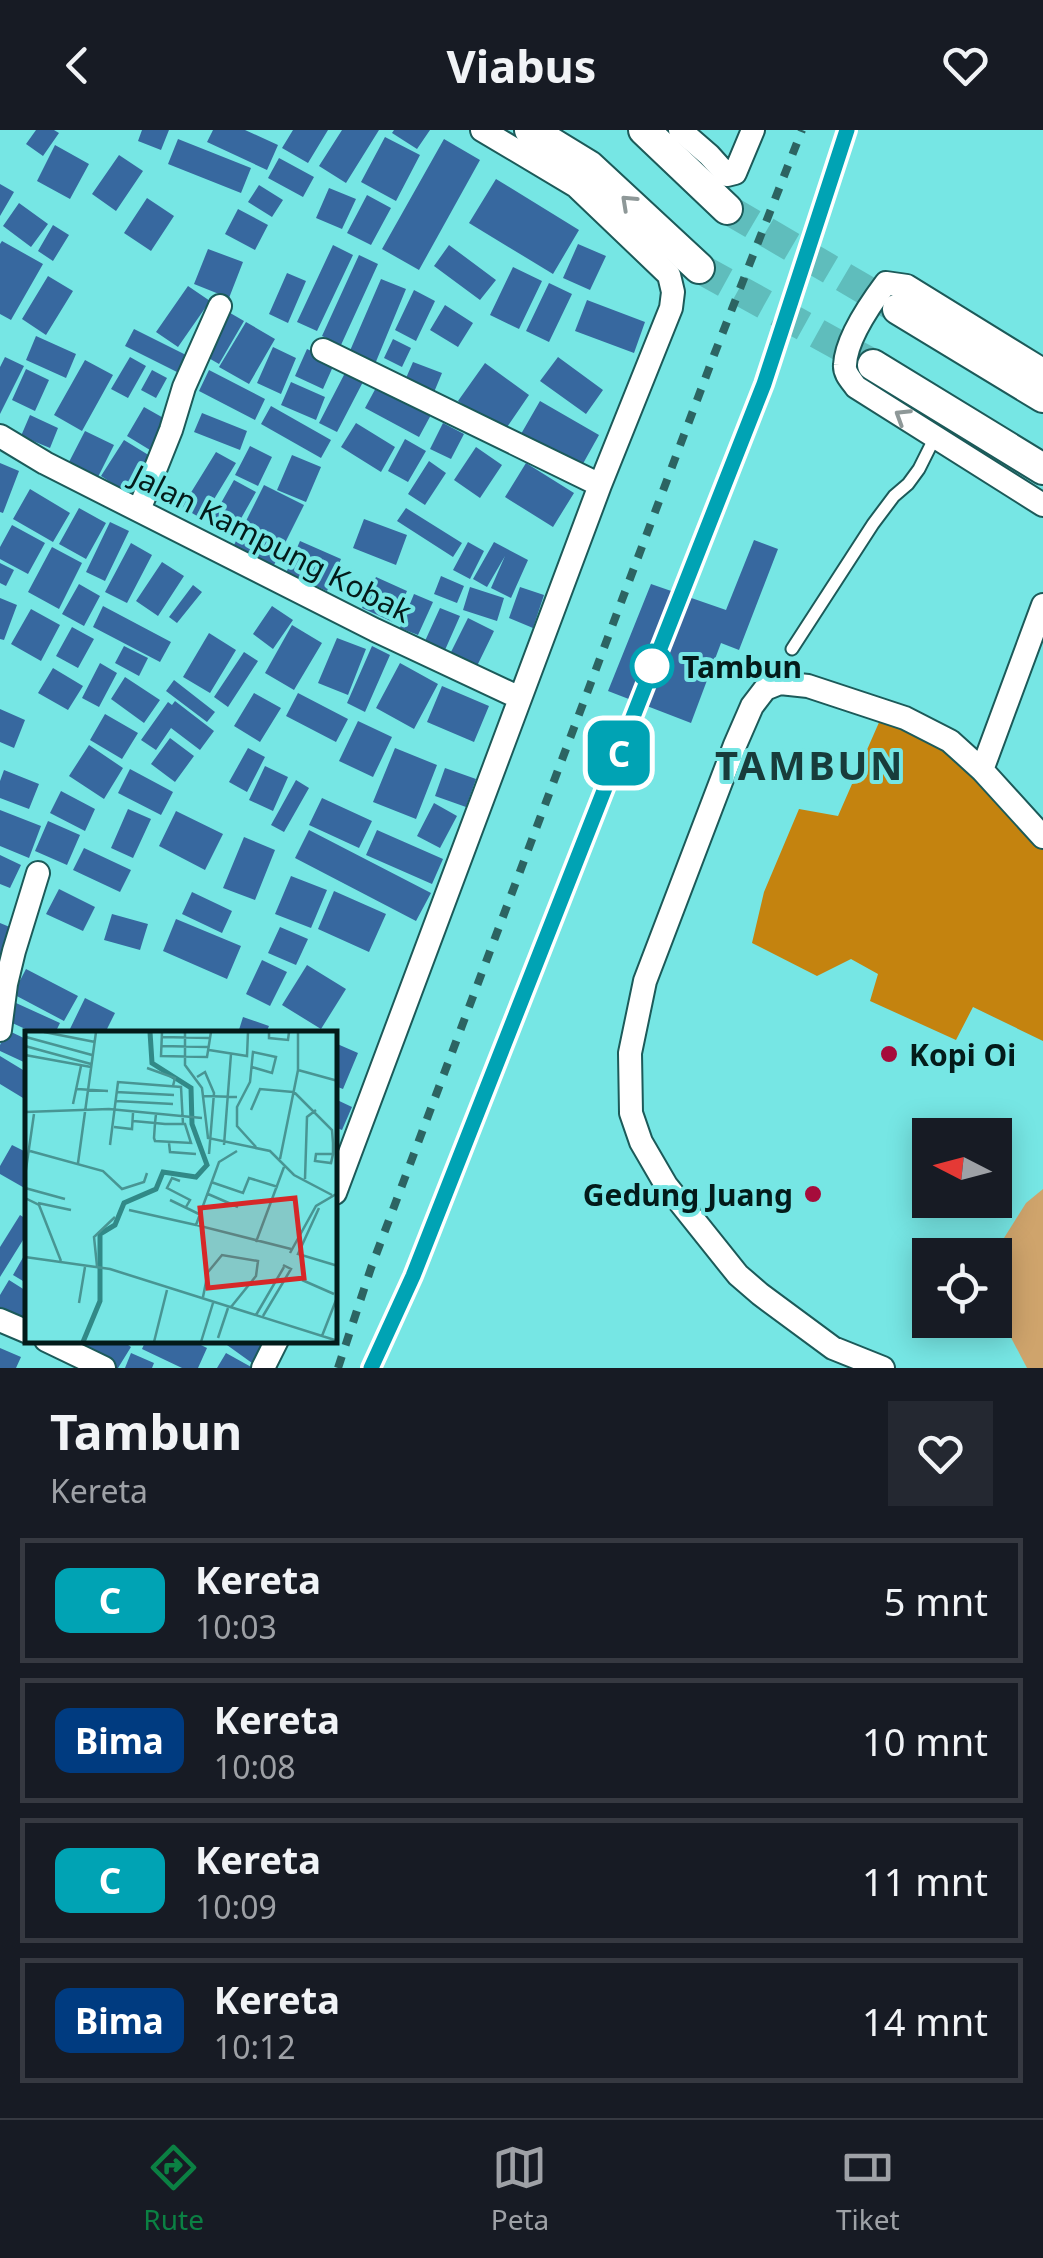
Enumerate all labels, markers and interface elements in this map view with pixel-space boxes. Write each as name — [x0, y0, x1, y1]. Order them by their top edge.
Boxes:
text: Viabus — [447, 35, 596, 96]
icon: back — [50, 38, 105, 93]
icon: heart — [938, 38, 993, 93]
one-way arrow — [621, 196, 639, 214]
one-way arrow — [894, 409, 912, 428]
street label: Jalan Kampung Kobak — [122, 453, 419, 631]
marker: Tambun — [631, 645, 673, 687]
place label: Tambun — [682, 646, 802, 687]
line badge: C — [586, 720, 652, 786]
text: C — [608, 730, 630, 777]
district label: TAMBUN — [715, 737, 905, 792]
inset map — [25, 1031, 338, 1343]
place label: Kopi Oi — [909, 1034, 1016, 1075]
marker: Kopi Oi — [878, 1043, 900, 1065]
north arrow — [912, 1118, 1012, 1218]
map controls — [912, 1118, 1012, 1338]
place label: Gedung Juang — [583, 1174, 793, 1215]
marker: Gedung Juang — [802, 1183, 824, 1205]
button: locate — [912, 1238, 1012, 1338]
text: Tambun — [50, 1399, 242, 1464]
button: heart — [888, 1401, 993, 1506]
text: Kereta — [50, 1469, 148, 1512]
text: Kereta — [195, 1553, 321, 1605]
text: 5 mnt — [884, 1575, 988, 1627]
text: C — [99, 1577, 121, 1624]
text: 10:03 — [195, 1605, 277, 1648]
text: Kereta — [214, 1693, 340, 1745]
text: 10 mnt — [862, 1715, 988, 1767]
text: Bima — [75, 1717, 164, 1764]
text: 10:08 — [214, 1745, 296, 1788]
text: Kereta — [195, 1833, 321, 1885]
text: 11 mnt — [862, 1855, 988, 1907]
text: C — [99, 1857, 121, 1904]
text: 10:09 — [195, 1885, 277, 1928]
text: Kereta — [214, 1973, 340, 2025]
text: 14 mnt — [862, 1995, 988, 2047]
text: Bima — [75, 1997, 164, 2044]
text: 10:12 — [214, 2025, 296, 2068]
tab: Rute — [143, 2140, 204, 2238]
tab: Peta — [491, 2140, 549, 2238]
tab: Tiket — [836, 2140, 900, 2238]

